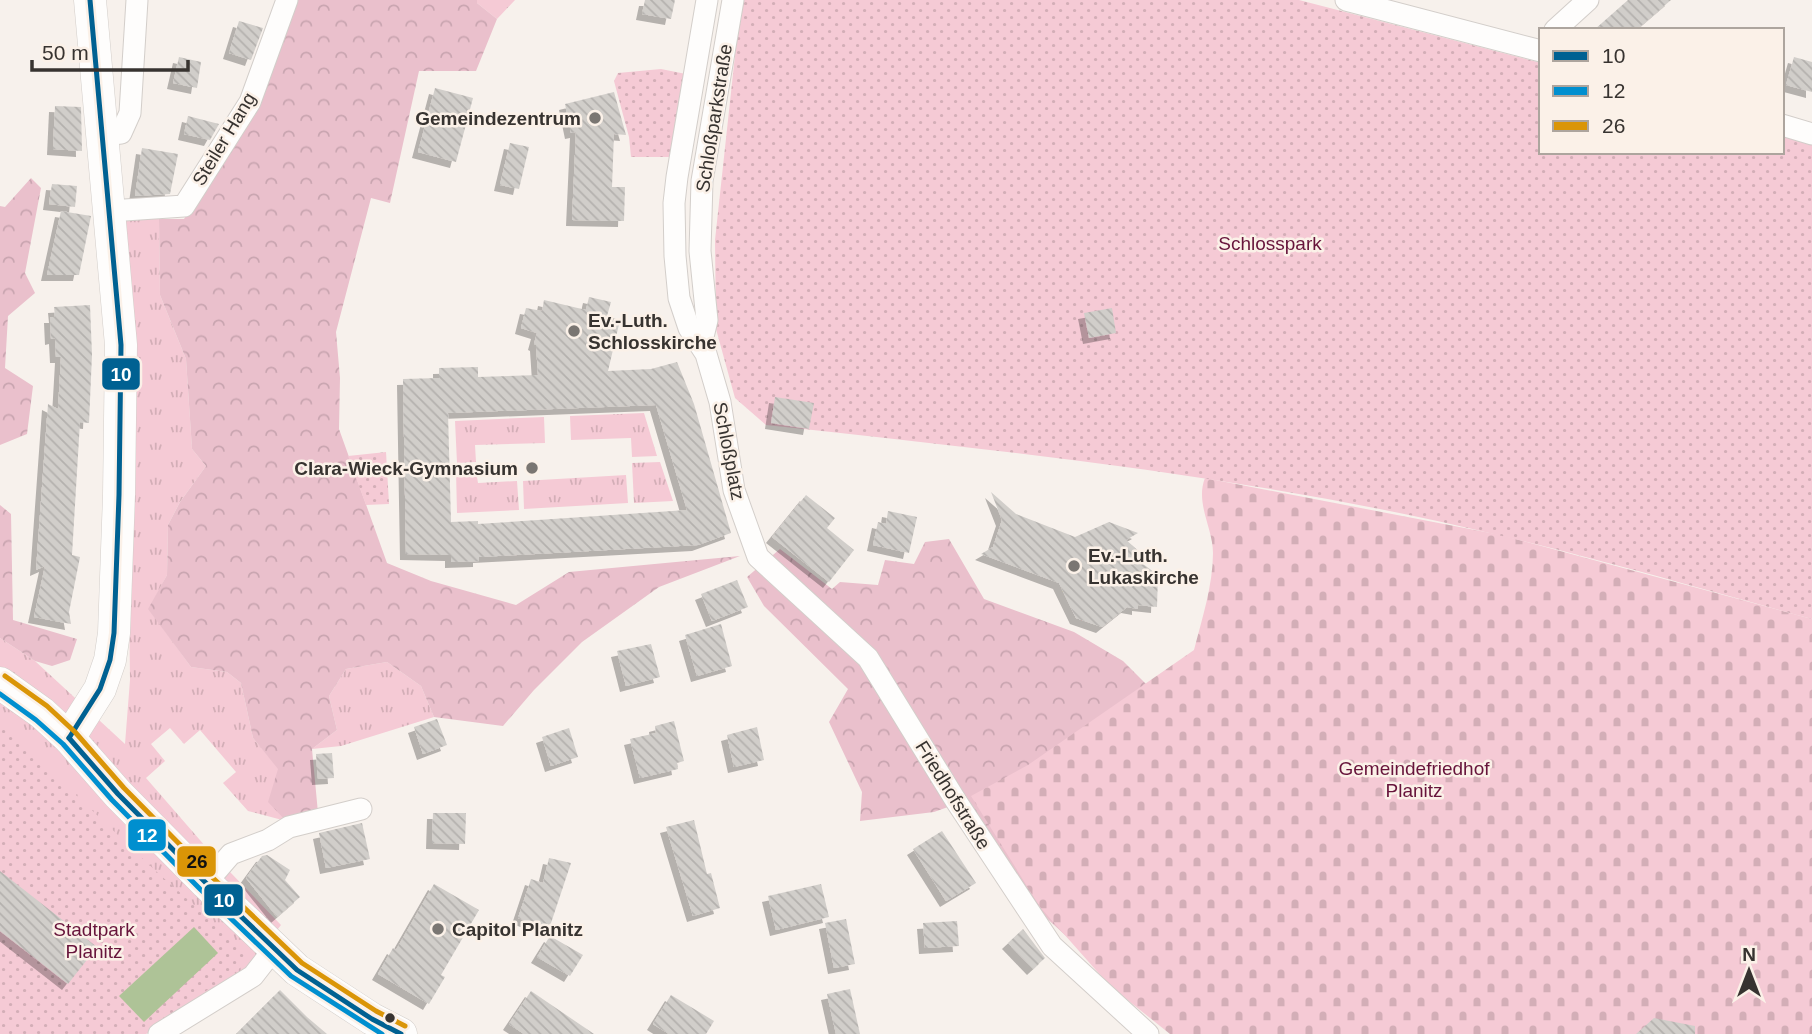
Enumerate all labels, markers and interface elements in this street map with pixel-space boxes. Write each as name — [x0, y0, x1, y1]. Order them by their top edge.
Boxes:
scale bar — [32, 28, 187, 72]
legend — [1539, 28, 1784, 154]
text: 50 m — [42, 41, 89, 64]
street label: Schloßparkstraße — [692, 42, 736, 194]
text: 10 — [1602, 44, 1625, 67]
text: 12 — [1602, 79, 1625, 102]
street label: Steiler Hang — [188, 89, 260, 189]
place label: Gemeindezentrum — [415, 108, 581, 129]
marker: Gemeindezentrum — [587, 110, 603, 126]
text: 26 — [1602, 114, 1625, 137]
park label: Schlosspark — [1218, 233, 1322, 254]
place label: Ev.-Luth. Schlosskirche — [588, 310, 717, 353]
marker: Ev.-Luth. Schlosskirche — [566, 323, 582, 339]
line badge: 10 — [101, 357, 141, 391]
text: 10 — [110, 364, 132, 385]
street label: Schloßplatz — [709, 400, 749, 502]
place label: Clara-Wieck-Gymnasium — [294, 458, 518, 479]
marker: Clara-Wieck-Gymnasium — [524, 460, 540, 476]
place label: Ev.-Luth. Lukaskirche — [1088, 545, 1199, 588]
marker: Ev.-Luth. Lukaskirche — [1066, 558, 1082, 574]
street label: Friedhofstraße — [911, 737, 995, 853]
park label: Gemeindefriedhof Planitz — [1338, 758, 1490, 801]
line badge: 12 — [127, 818, 167, 852]
text: 12 — [136, 825, 158, 846]
line badge: 26 — [176, 845, 217, 878]
text: 26 — [186, 851, 208, 872]
line badge: 10 — [203, 883, 244, 917]
text: 10 — [213, 890, 235, 911]
park label: Stadtpark Planitz — [53, 919, 135, 962]
place label: Capitol Planitz — [452, 919, 583, 940]
marker: Capitol Planitz — [430, 921, 446, 937]
north arrow — [1714, 936, 1784, 1006]
text: N — [1742, 944, 1756, 965]
unlabelled marker — [383, 1011, 397, 1025]

